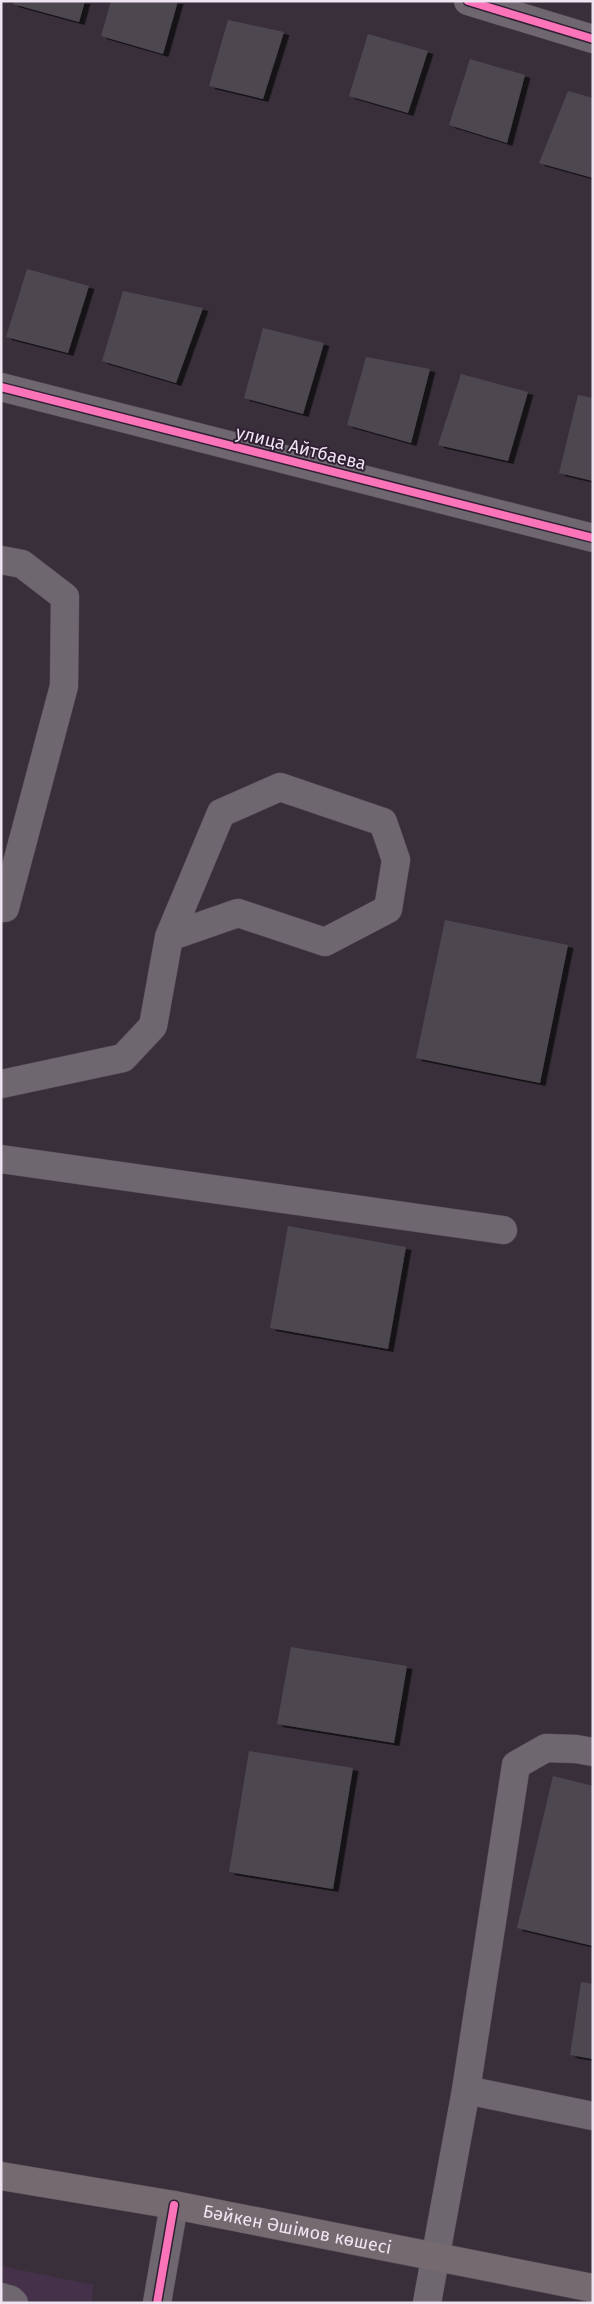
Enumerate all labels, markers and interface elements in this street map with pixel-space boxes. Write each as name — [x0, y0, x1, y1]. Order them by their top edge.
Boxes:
street label: улица Айтбаева — [234, 421, 368, 475]
street label: Бәйкен Әшімов көшесі — [201, 2200, 393, 2259]

